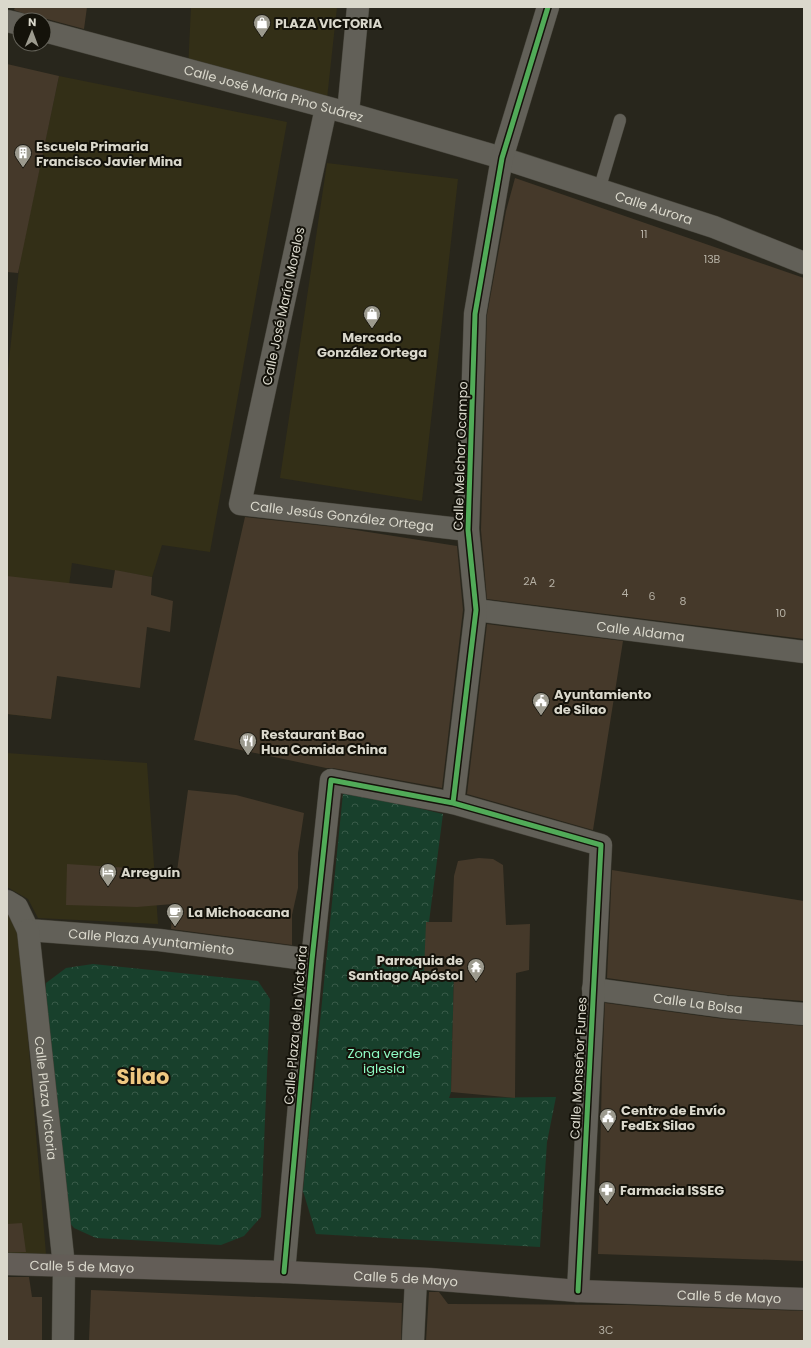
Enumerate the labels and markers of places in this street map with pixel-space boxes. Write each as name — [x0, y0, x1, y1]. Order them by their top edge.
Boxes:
shop icon: PLAZA VICTORIA — [252, 13, 272, 38]
place label: PLAZA VICTORIA — [275, 14, 382, 33]
place label: Escuela Primaria Francisco Javier Mina — [36, 137, 182, 171]
building icon: Escuela Primaria Francisco Javier Mina — [13, 143, 33, 168]
shop icon: Mercado González Ortega — [362, 304, 382, 329]
place label: Mercado González Ortega — [317, 328, 427, 362]
place label: Ayuntamiento de Silao — [554, 685, 651, 719]
public building icon: Ayuntamiento de Silao — [531, 691, 551, 716]
place label: Restaurant Bao Hua Comida China — [261, 725, 387, 759]
restaurant icon: Restaurant Bao Hua Comida China — [238, 731, 258, 756]
hotel icon: Arreguín — [98, 862, 118, 887]
place label: Arreguín — [121, 863, 180, 882]
cafe icon: La Michoacana — [165, 902, 185, 927]
place label: La Michoacana — [188, 903, 290, 922]
place label: Parroquia de Santiago Apóstol — [348, 951, 463, 985]
temple icon: Parroquia de Santiago Apóstol — [466, 957, 486, 982]
place label: Centro de Envío FedEx Silao — [621, 1101, 726, 1135]
public building icon: Centro de Envío FedEx Silao — [598, 1107, 618, 1132]
pharmacy icon: Farmacia ISSEG — [597, 1180, 617, 1205]
place label: Farmacia ISSEG — [620, 1181, 724, 1200]

